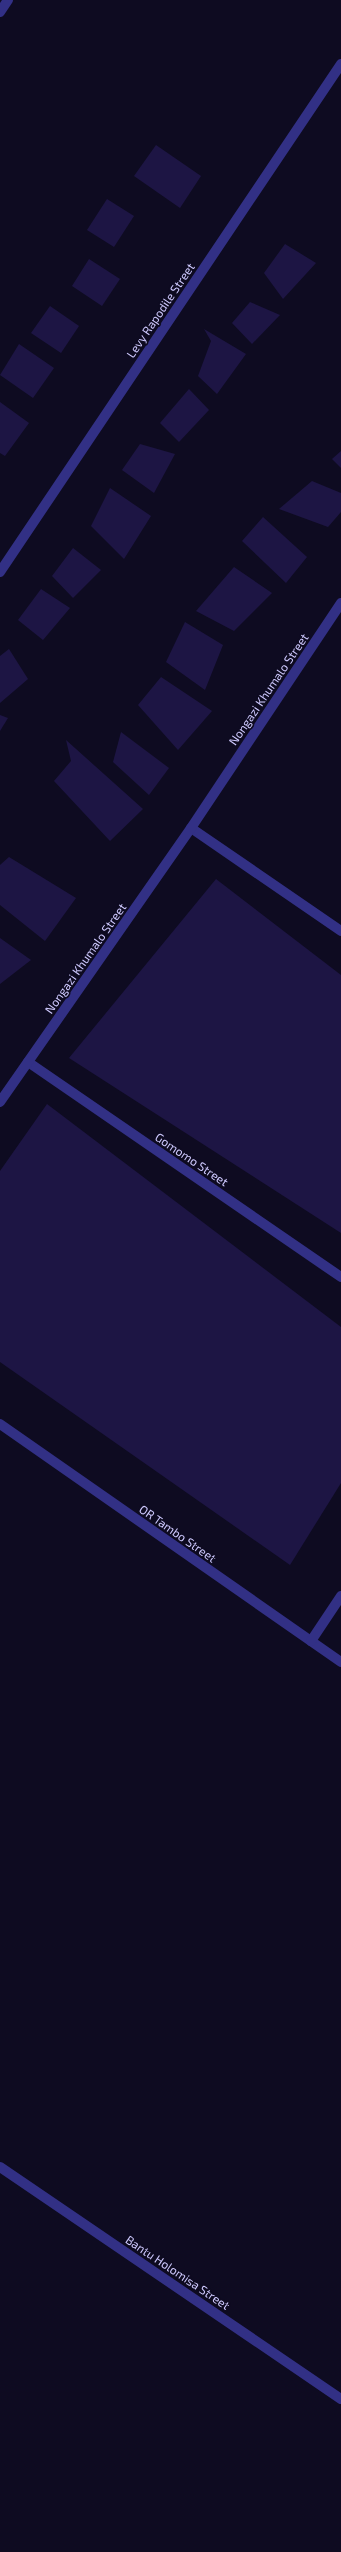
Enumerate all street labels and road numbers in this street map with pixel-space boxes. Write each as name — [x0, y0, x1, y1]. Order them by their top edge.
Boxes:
street label: Levy Rapodile Street — [123, 260, 197, 360]
street label: Nongazi Khumalo Street — [225, 630, 311, 747]
street label: Nongazi Khumalo Street — [42, 900, 129, 1016]
street label: Gomomo Street — [153, 1129, 232, 1189]
street label: OR Tambo Street — [137, 1501, 219, 1565]
street label: Bantu Holomisa Street — [123, 2232, 233, 2312]

